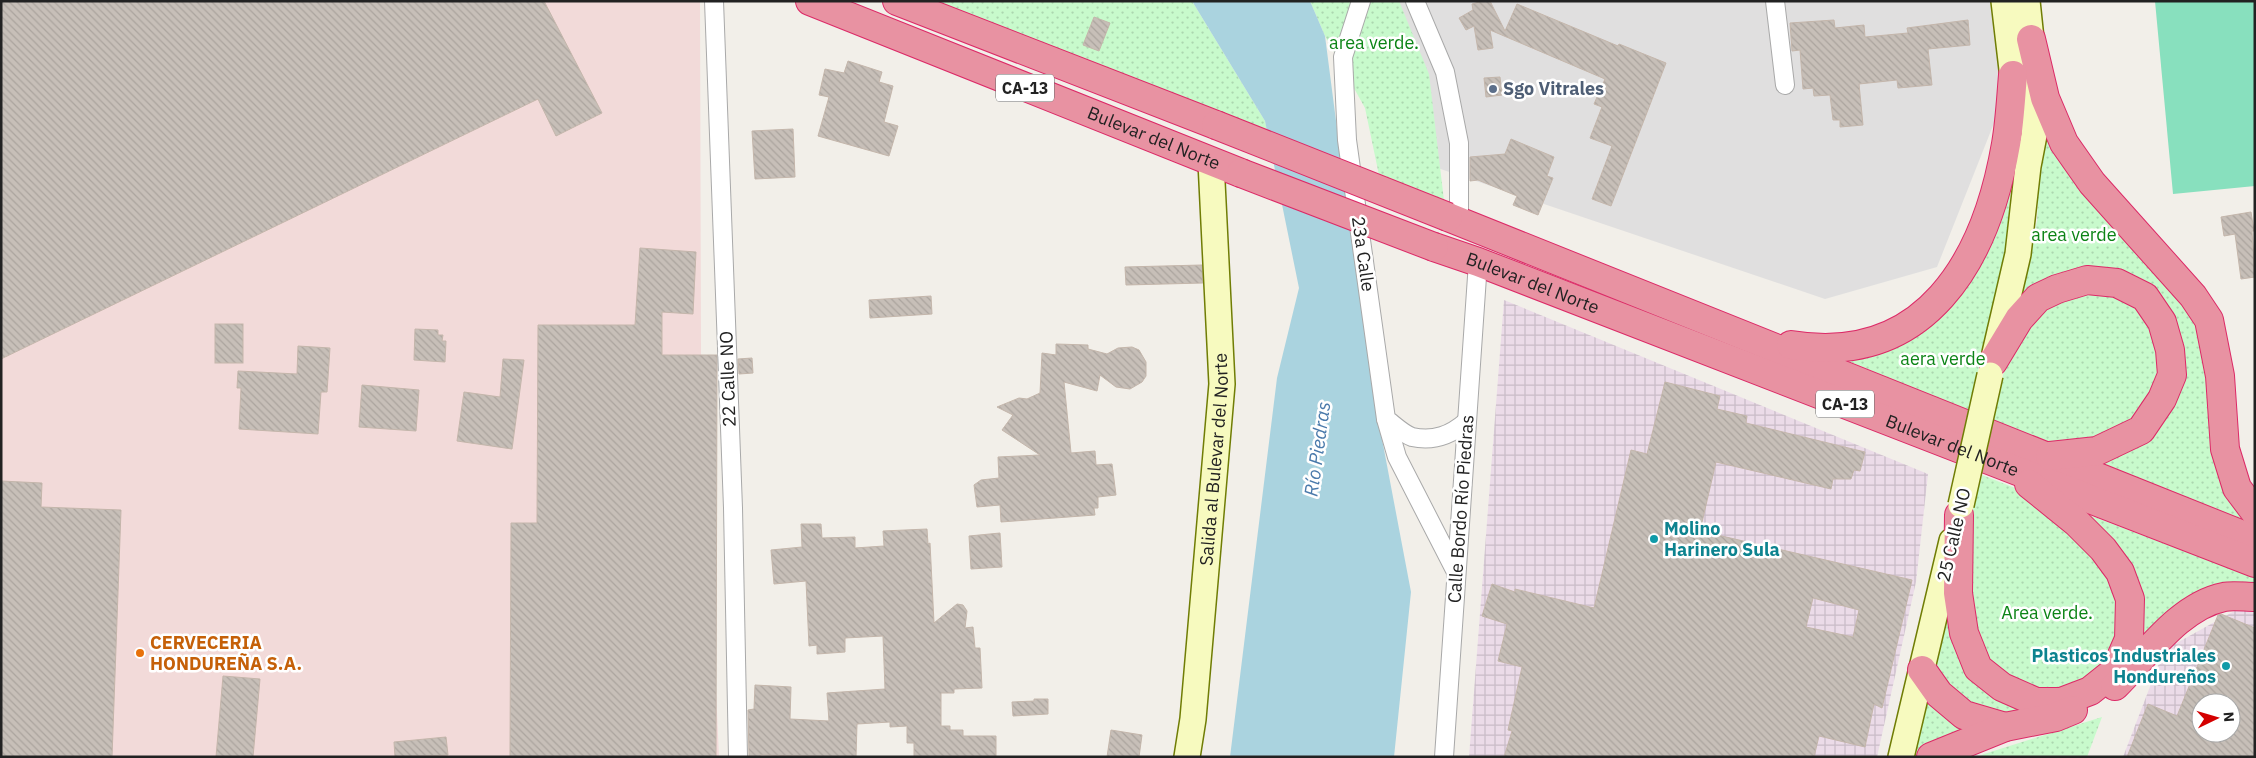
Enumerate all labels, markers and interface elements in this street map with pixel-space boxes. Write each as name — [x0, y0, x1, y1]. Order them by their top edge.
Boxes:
park label: area verde. — [1329, 31, 1419, 54]
road number: CA-13 — [996, 75, 1054, 102]
place label: Sgo Vitrales — [1503, 77, 1604, 100]
marker: Sgo Vitrales — [1487, 83, 1499, 95]
street label: Bulevar del Norte — [1084, 101, 1224, 175]
street label: 23a Calle — [1347, 215, 1380, 293]
park label: area verde — [2031, 223, 2117, 246]
street label: Bulevar del Norte — [1463, 247, 1603, 319]
street label: 22 Calle NO — [714, 331, 741, 427]
park label: aera verde — [1900, 347, 1986, 370]
street label: Salida al Bulevar del Norte — [1194, 352, 1233, 567]
road number: CA-13 — [1816, 390, 1874, 418]
water label: Río Piedras — [1298, 400, 1336, 498]
street label: Bulevar del Norte — [1882, 409, 2022, 481]
street label: Calle Bordo Río Piedras — [1442, 414, 1479, 604]
street label: 25 Calle NO — [1932, 486, 1976, 584]
place label: Molino Harinero Sula — [1664, 517, 1780, 561]
marker: Molino Harinero Sula — [1648, 533, 1660, 545]
park label: Area verde. — [2001, 601, 2093, 624]
place label: CERVECERIA HONDUREÑA S.A. — [150, 631, 302, 675]
place label: Plasticos Industriales Hondureños — [2032, 644, 2216, 688]
marker: CERVECERIA HONDUREÑA S.A. — [134, 647, 146, 659]
marker: Plasticos Industriales Hondureños — [2220, 660, 2232, 672]
north arrow — [2191, 693, 2241, 743]
text: N — [2220, 711, 2238, 723]

